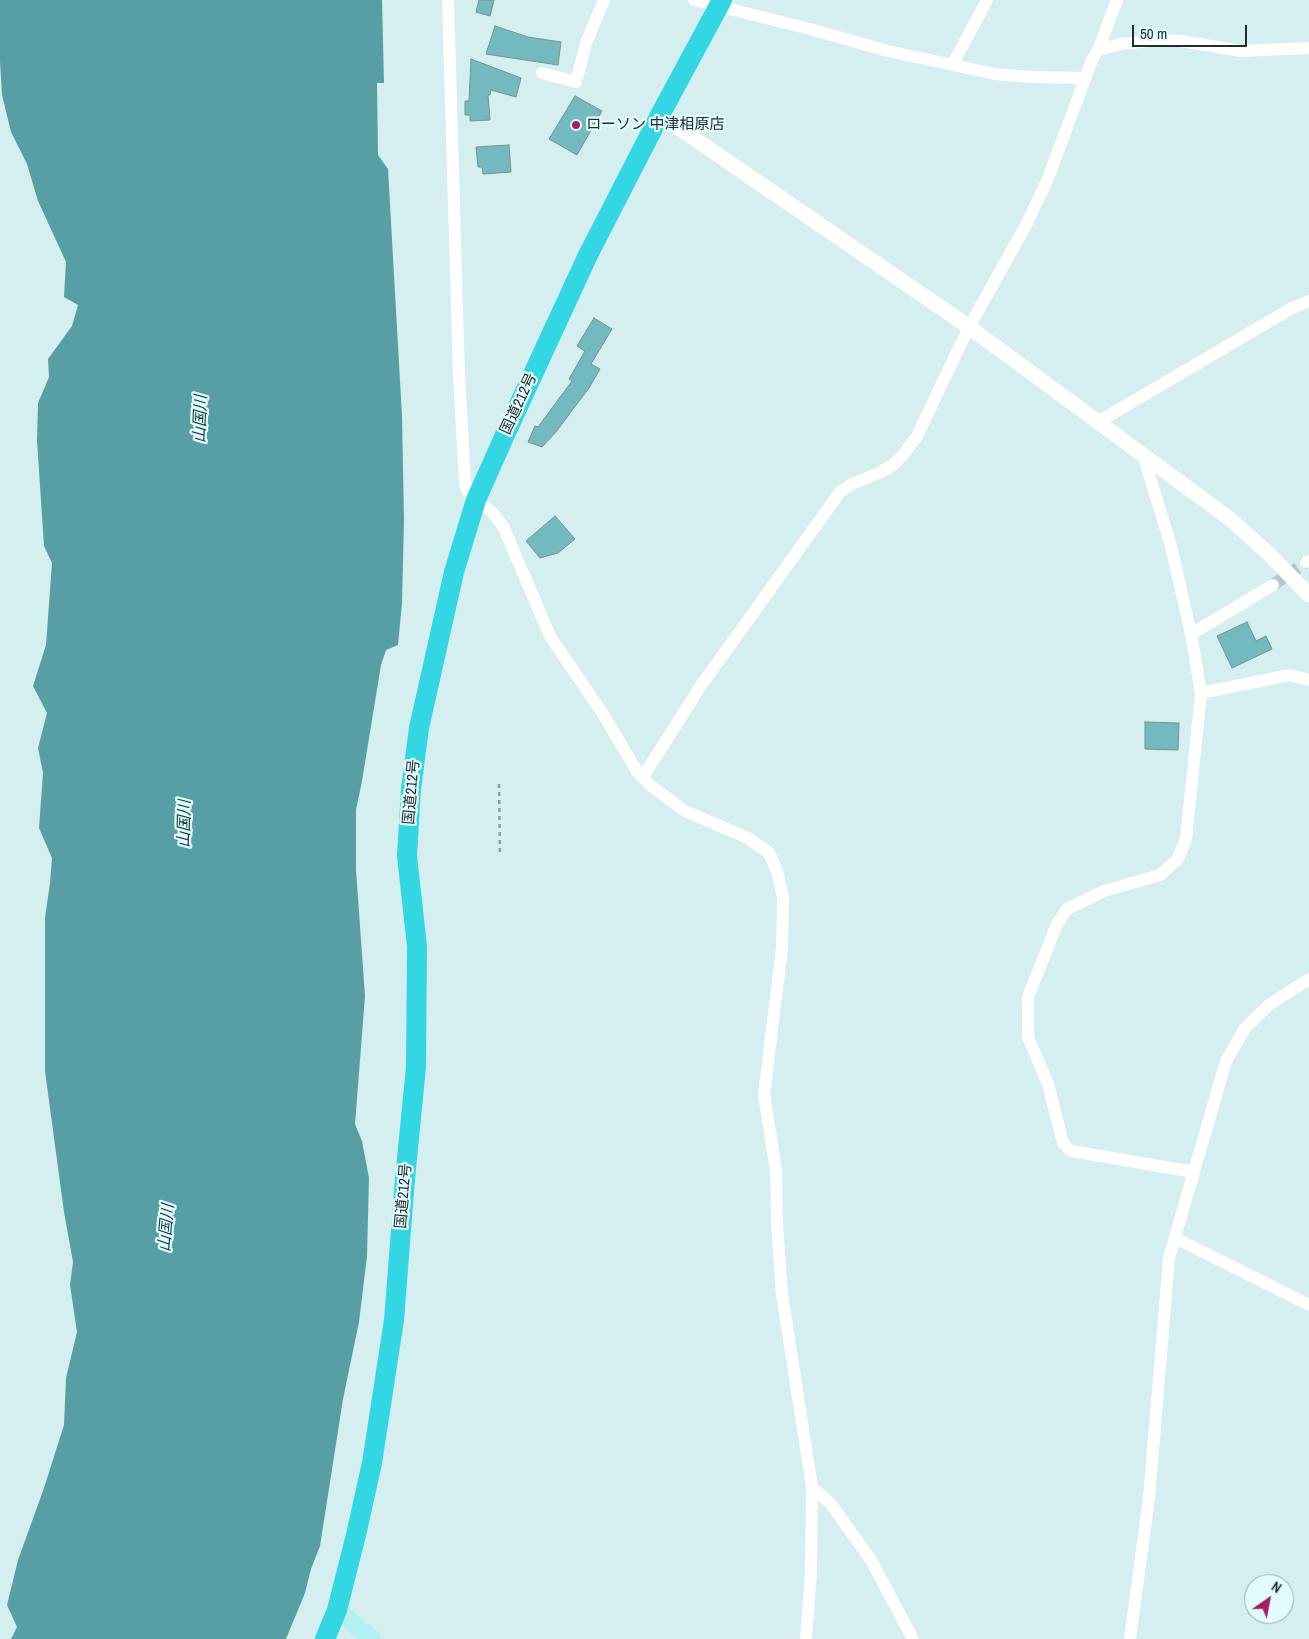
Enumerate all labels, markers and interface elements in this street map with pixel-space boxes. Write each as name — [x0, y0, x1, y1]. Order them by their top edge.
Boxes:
scale bar — [1134, 15, 1249, 47]
text: 50 m — [1140, 23, 1167, 44]
place label: ローソン 中津相原店 — [586, 116, 724, 134]
marker: ローソン 中津相原店 — [570, 119, 582, 131]
street label: 国道212号 — [497, 371, 541, 437]
water label: 山国川 — [191, 395, 211, 443]
street label: 国道212号 — [400, 759, 424, 825]
water label: 山国川 — [175, 800, 195, 848]
street label: 国道212号 — [392, 1163, 416, 1229]
water label: 山国川 — [155, 1203, 179, 1253]
north arrow — [1244, 1574, 1294, 1624]
text: N — [1268, 1577, 1285, 1597]

